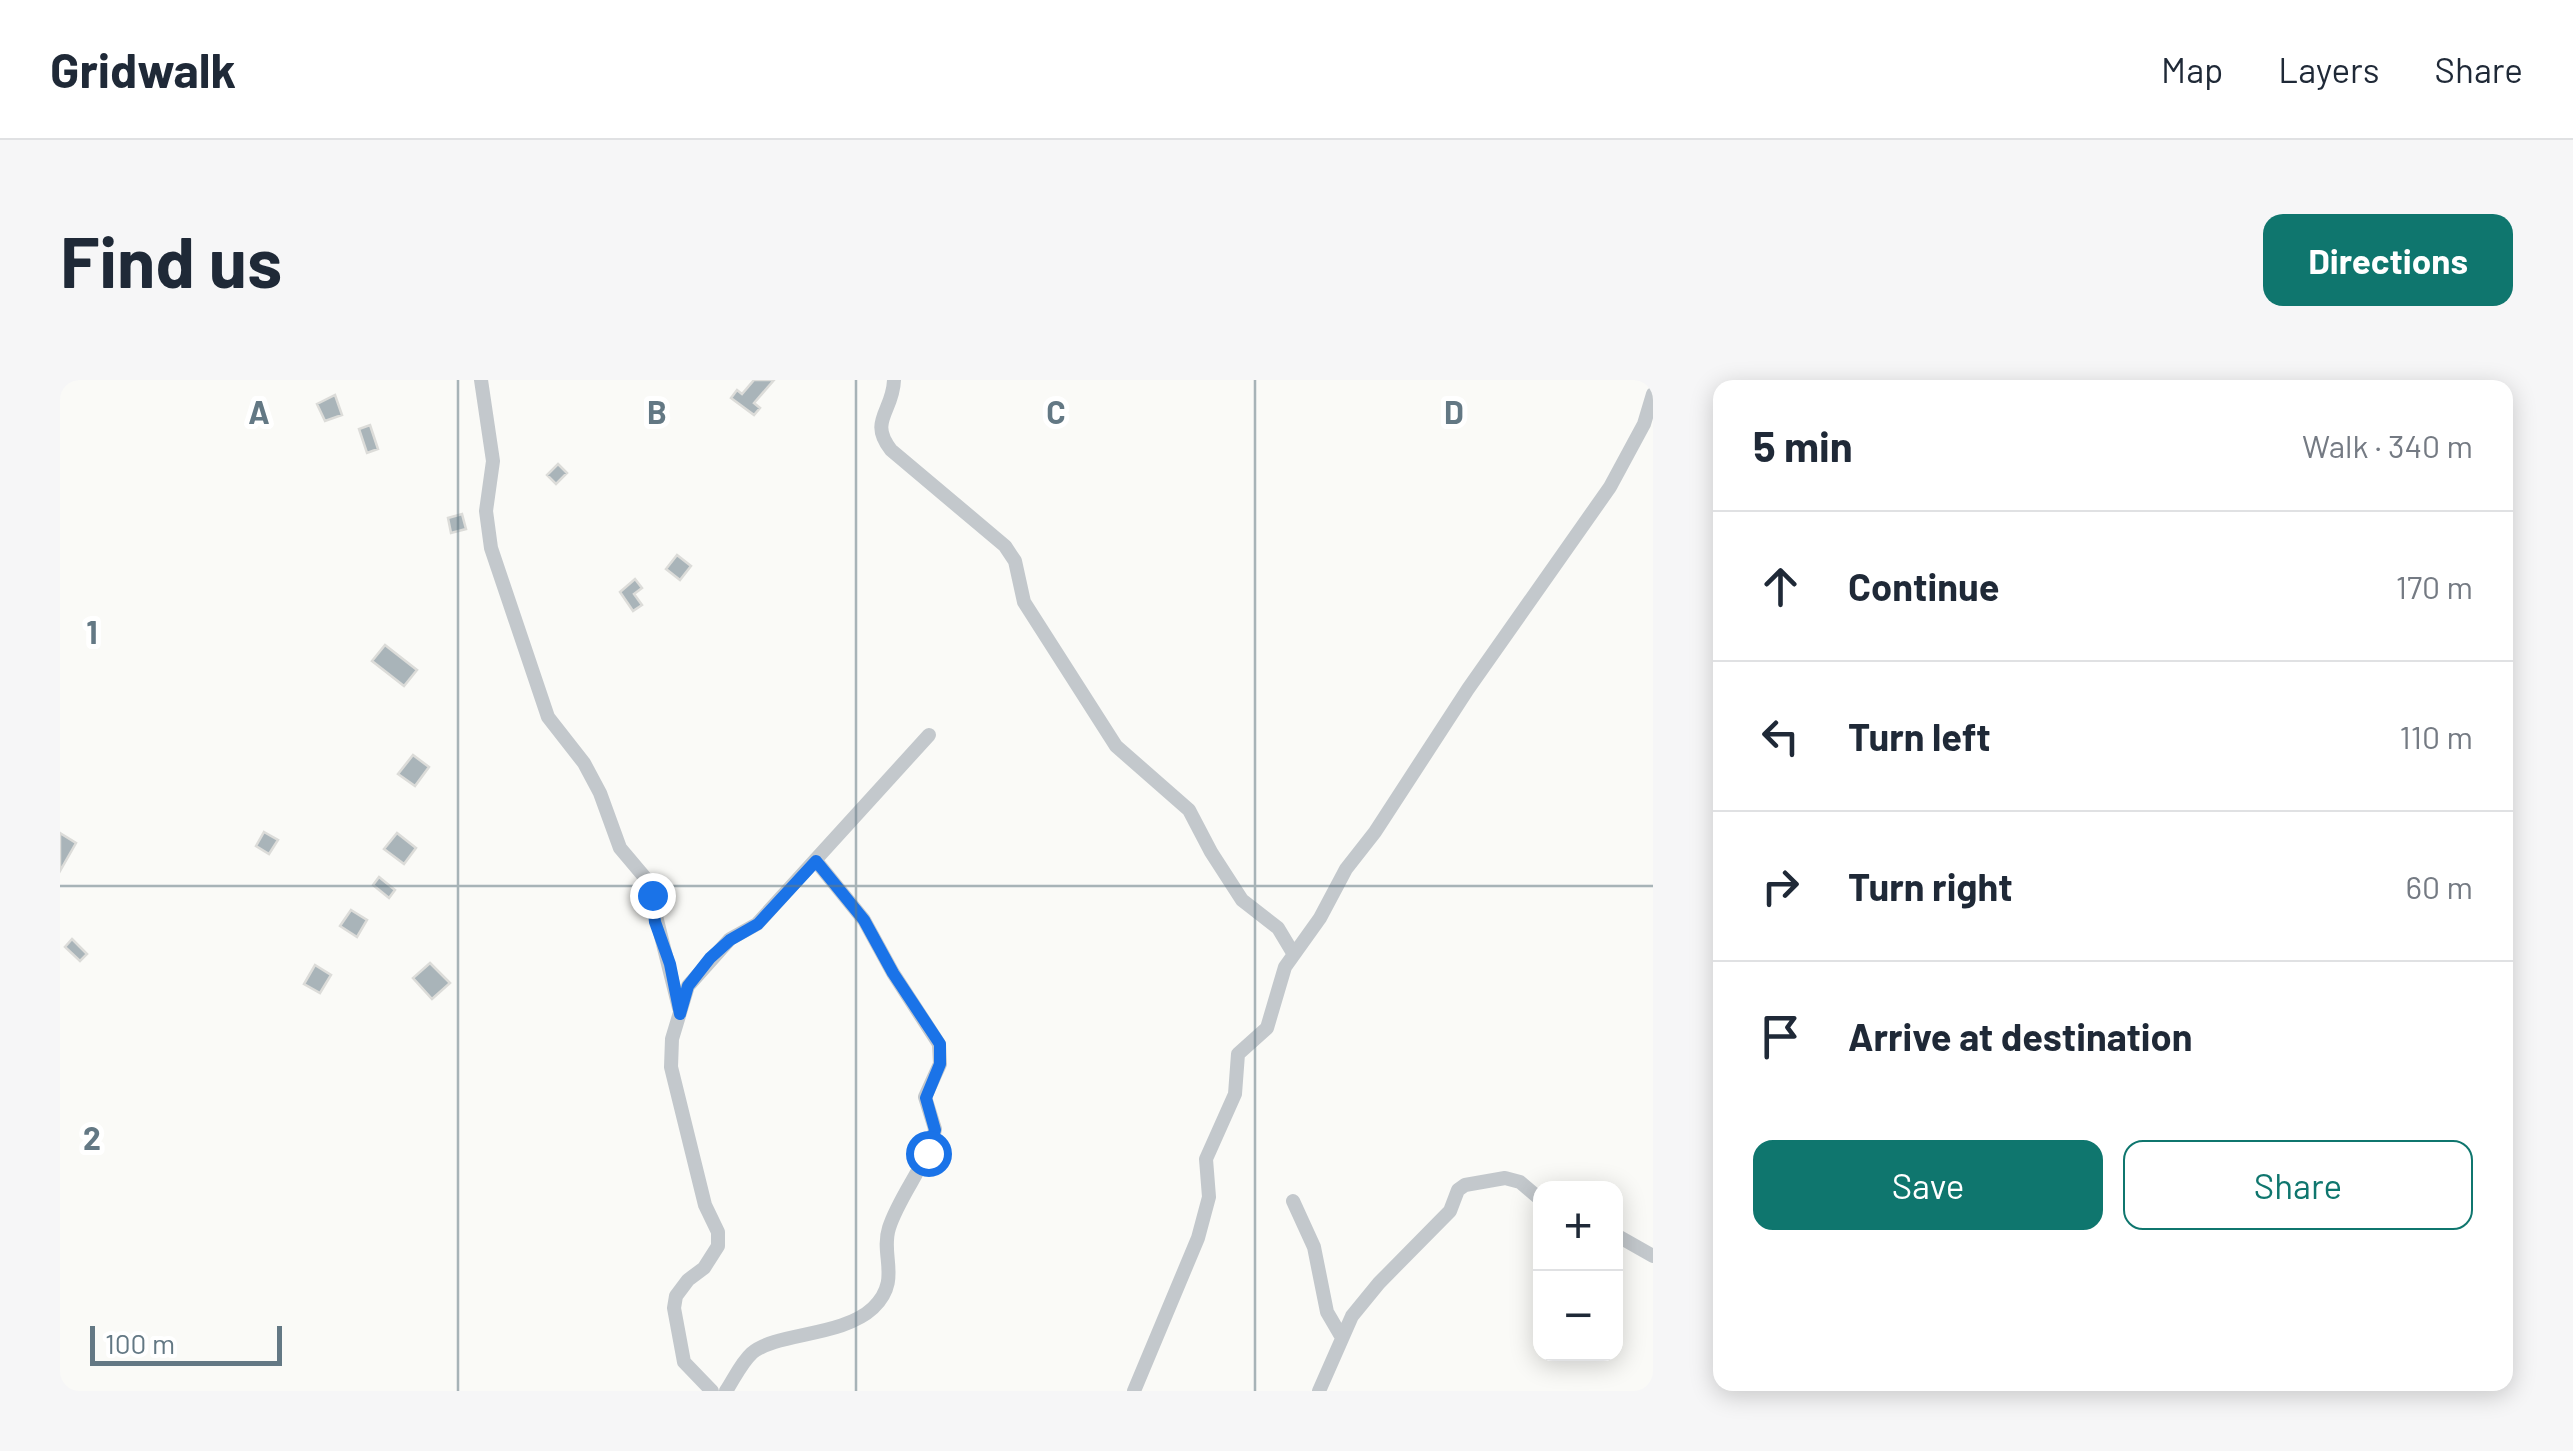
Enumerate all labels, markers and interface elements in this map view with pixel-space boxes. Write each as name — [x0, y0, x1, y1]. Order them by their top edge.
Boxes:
text: Gridwalk — [50, 40, 236, 98]
text: Map — [2161, 48, 2223, 90]
text: Layers — [2278, 48, 2380, 90]
text: Share — [2435, 48, 2523, 90]
button: Directions — [2263, 214, 2513, 306]
text: Find us — [60, 218, 282, 302]
text: A — [248, 392, 270, 430]
text: B — [647, 392, 667, 430]
text: C — [1046, 392, 1066, 430]
text: D — [1444, 392, 1464, 430]
text: 5 min — [1753, 420, 1853, 470]
text: Walk · 340 m — [2302, 426, 2473, 464]
icon: ahead — [1753, 559, 1808, 614]
text: Continue — [1848, 563, 1999, 609]
text: 170 m — [2396, 567, 2473, 605]
text: 1 — [86, 612, 98, 650]
icon: left — [1753, 709, 1808, 764]
text: Turn left — [1848, 713, 1991, 759]
text: 110 m — [2400, 717, 2473, 755]
icon: right — [1753, 859, 1808, 914]
text: Turn right — [1848, 863, 2013, 909]
text: 60 m — [2406, 867, 2473, 905]
route end — [630, 873, 676, 919]
icon: arrive — [1753, 1009, 1808, 1064]
text: Arrive at destination — [1848, 1013, 2193, 1059]
text: 2 — [83, 1118, 101, 1156]
route start — [906, 1131, 952, 1177]
button: Save — [1753, 1140, 2103, 1230]
button: Share — [2123, 1140, 2473, 1230]
map controls — [1533, 1181, 1623, 1361]
button: + — [1533, 1181, 1623, 1271]
button: − — [1533, 1271, 1623, 1361]
scale bar — [90, 1321, 282, 1366]
text: 100 m — [105, 1326, 175, 1360]

